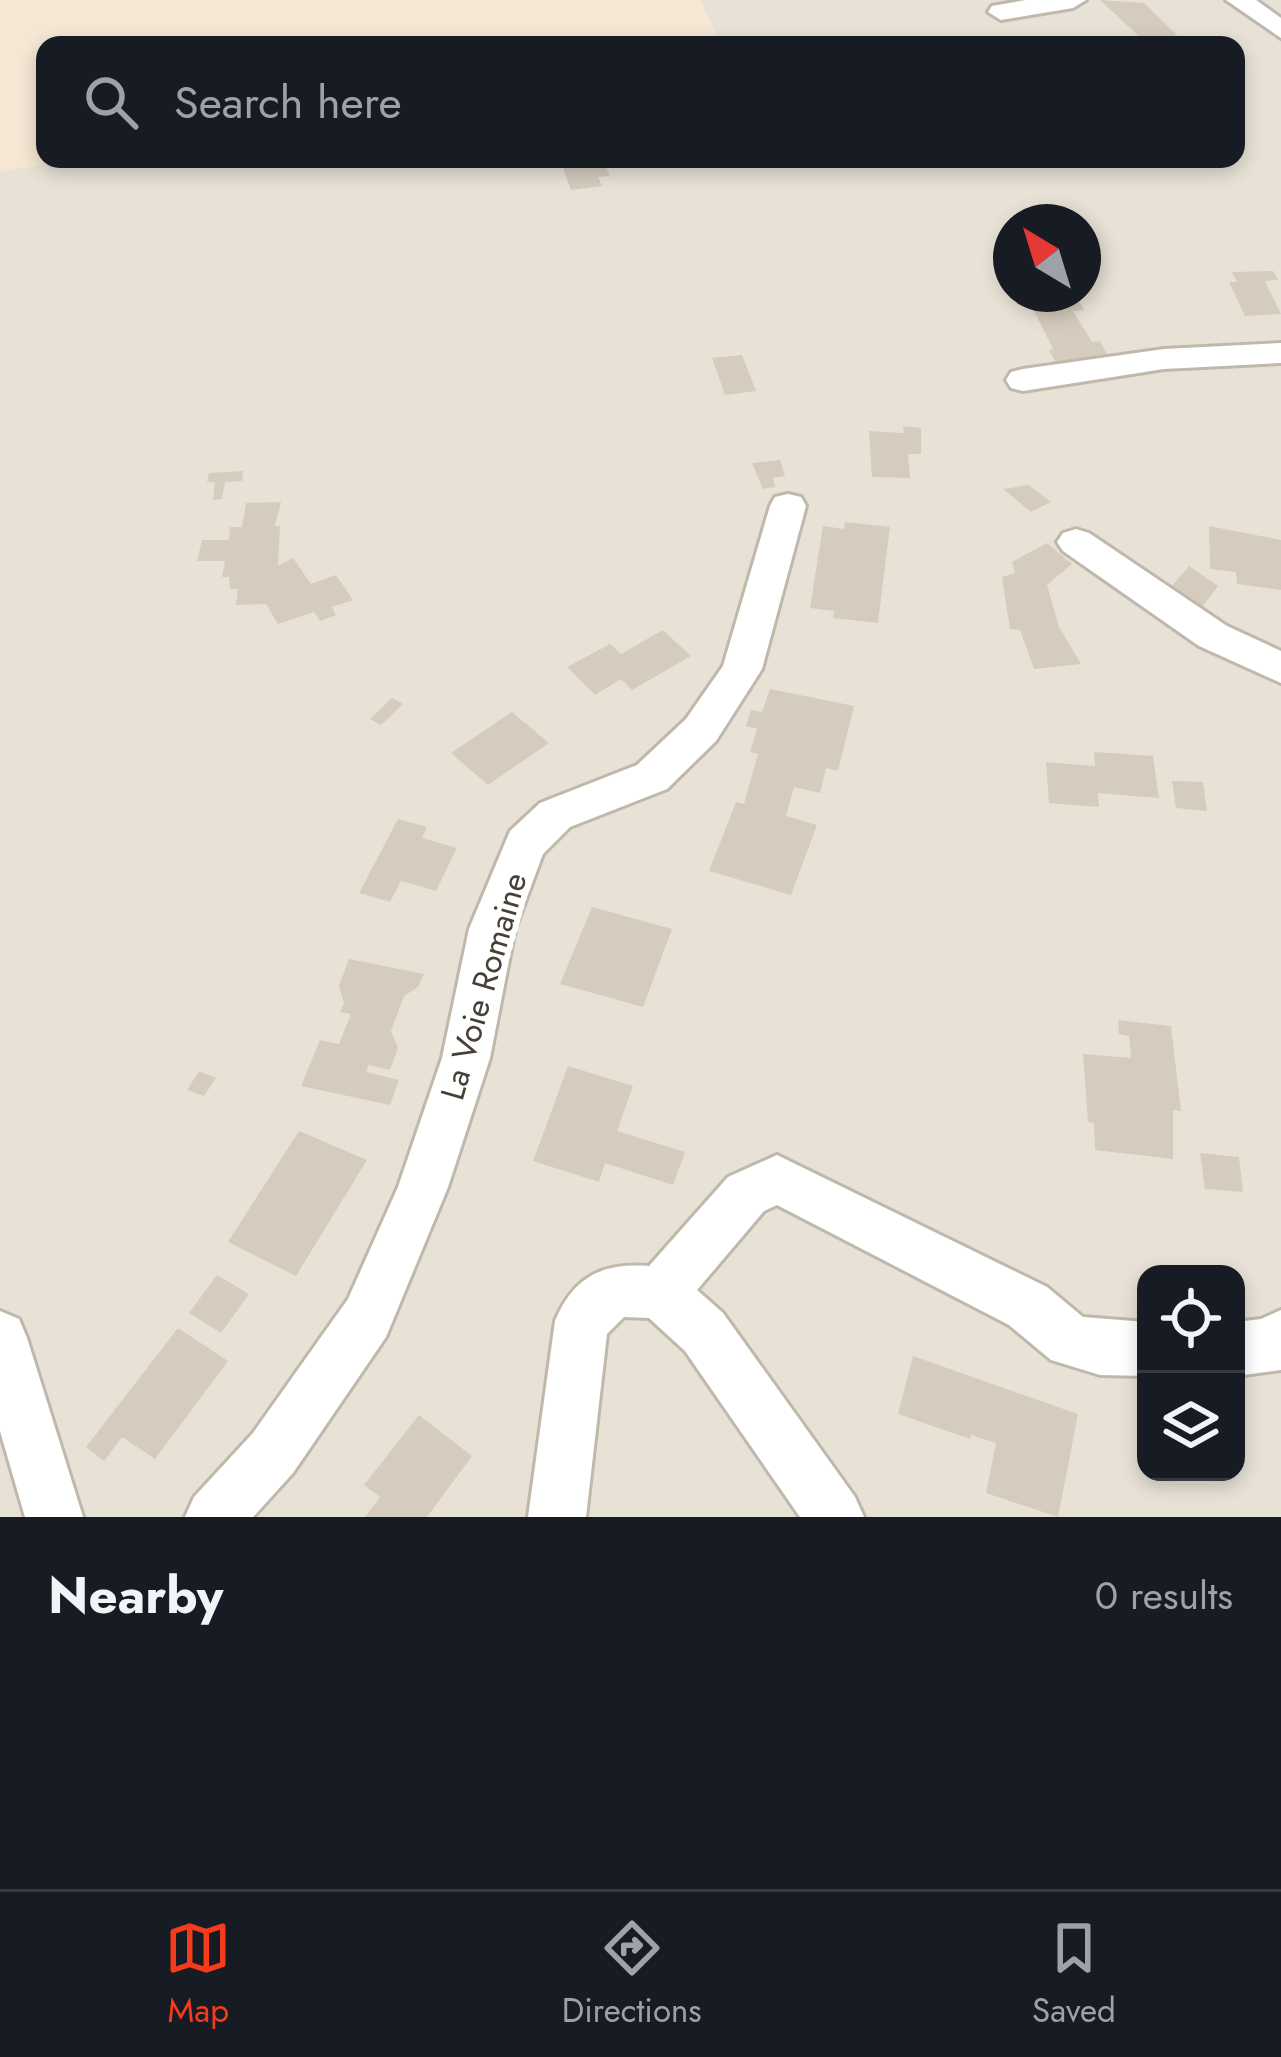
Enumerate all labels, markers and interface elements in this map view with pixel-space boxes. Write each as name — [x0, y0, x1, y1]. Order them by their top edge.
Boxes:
search box — [36, 36, 1245, 168]
icon: search — [78, 69, 144, 135]
text: Search here — [174, 70, 402, 135]
north arrow — [993, 204, 1101, 312]
street label: La Voie Romaine — [429, 867, 538, 1105]
map controls — [1137, 1265, 1245, 1481]
button: locate — [1137, 1265, 1245, 1373]
button: layers — [1137, 1373, 1245, 1481]
text: Nearby — [48, 1558, 223, 1632]
text: 0 results — [1095, 1567, 1233, 1624]
tab: Map — [165, 1915, 231, 2034]
tab: Directions — [562, 1915, 702, 2034]
tab: Saved — [1032, 1915, 1116, 2034]

